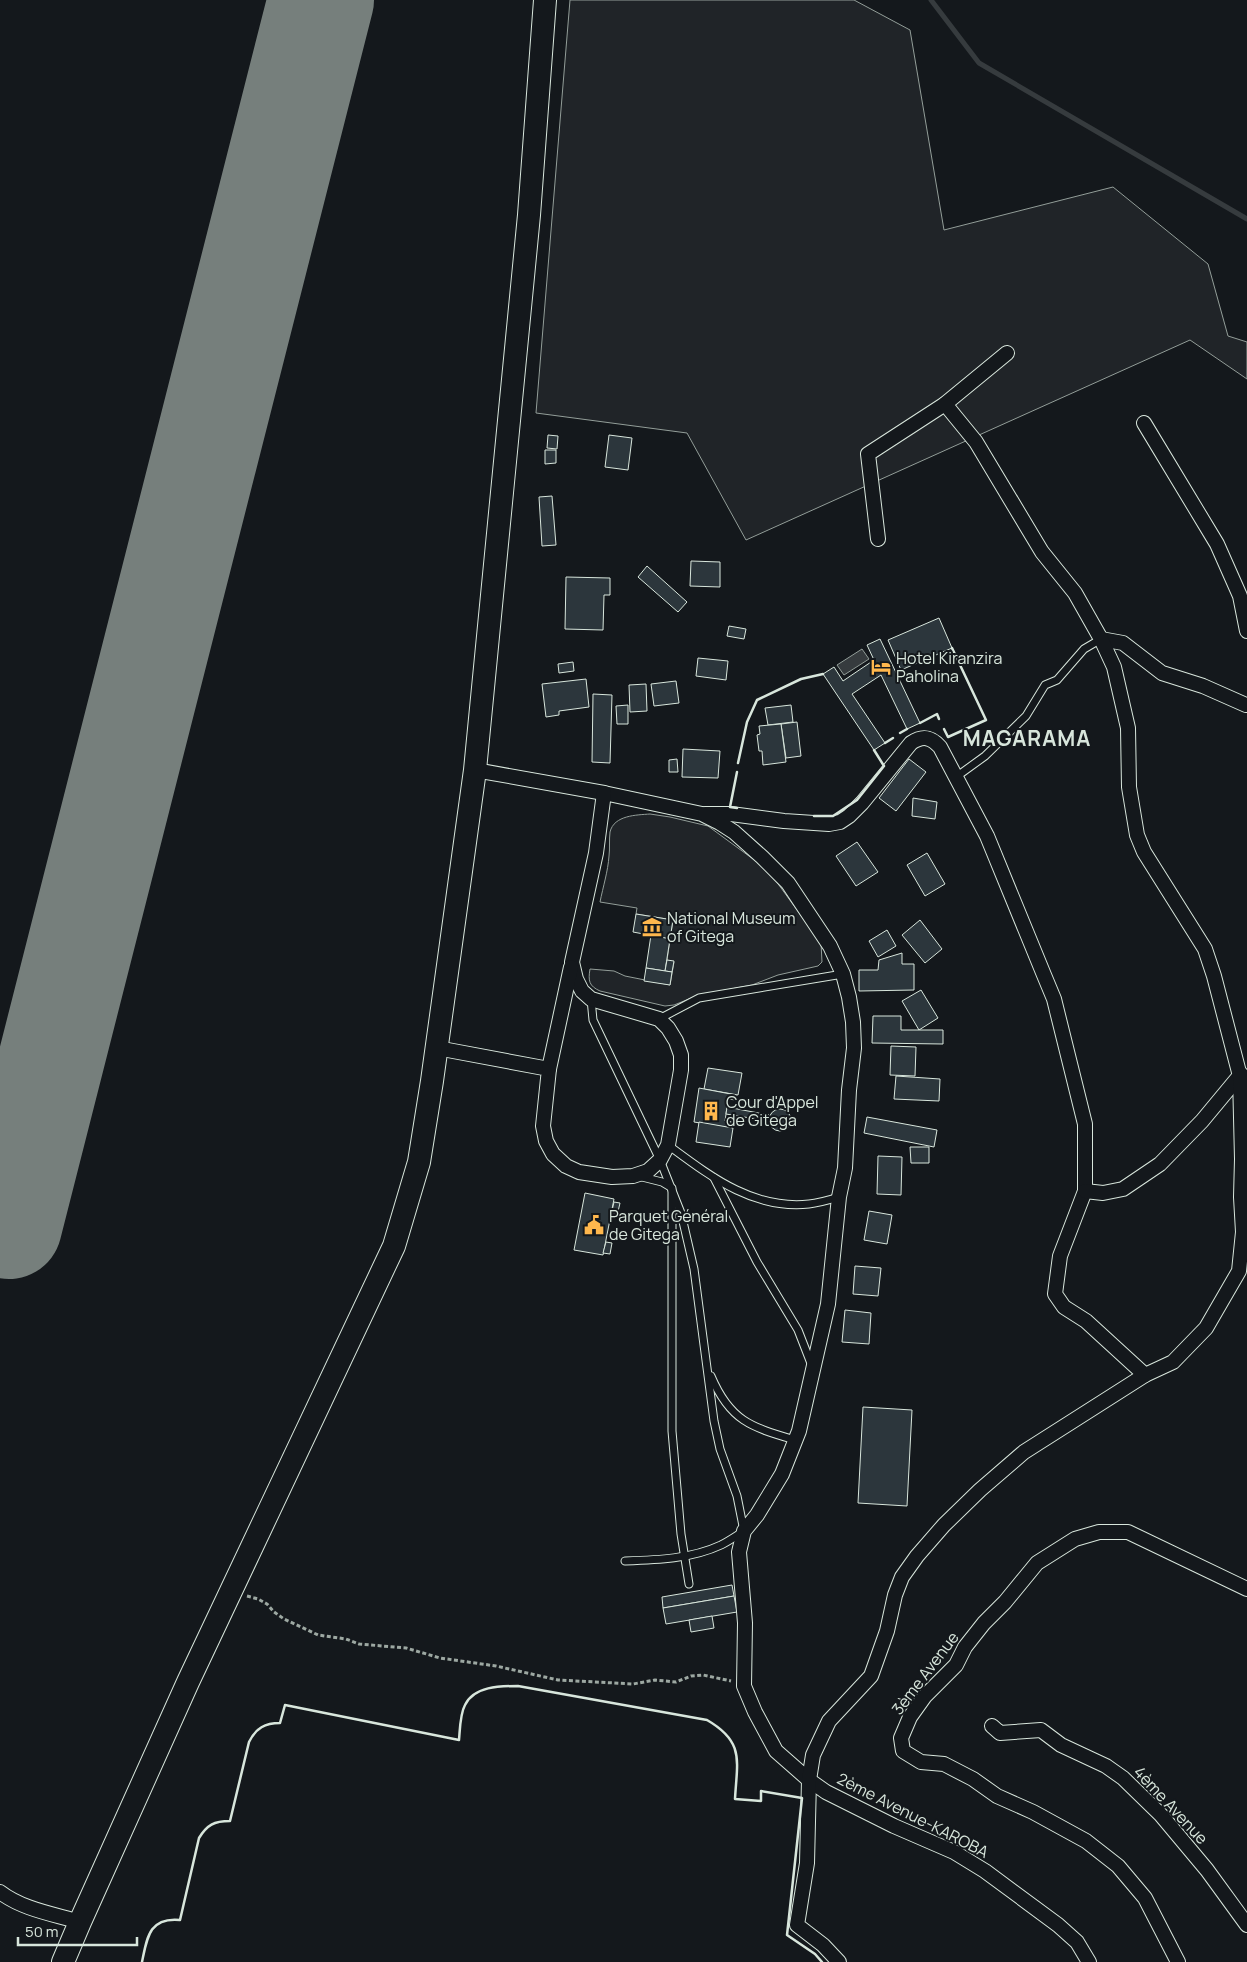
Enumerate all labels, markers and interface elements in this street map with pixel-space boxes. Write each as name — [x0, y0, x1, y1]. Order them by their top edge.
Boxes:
place label: Hotel Kiranzira Paholina — [896, 647, 1002, 687]
hotel icon: Hotel Kiranzira Paholina — [870, 656, 892, 678]
district label: MAGARAMA — [963, 724, 1091, 752]
place label: National Museum of Gitega — [667, 907, 796, 947]
museum icon: National Museum of Gitega — [641, 916, 663, 938]
place label: Cour d'Appel de Gitega — [726, 1091, 819, 1131]
building icon: Cour d'Appel de Gitega — [700, 1100, 722, 1122]
place label: Parquet Général de Gitega — [609, 1205, 728, 1245]
public building icon: Parquet Général de Gitega — [583, 1214, 605, 1236]
street label: 3ème Avenue — [886, 1627, 964, 1719]
street label: 4ème Avenue — [1129, 1761, 1213, 1849]
street label: 2ème Avenue-KAROBA — [834, 1767, 992, 1863]
scale bar — [18, 1914, 136, 1946]
text: 50 m — [25, 1921, 59, 1942]

